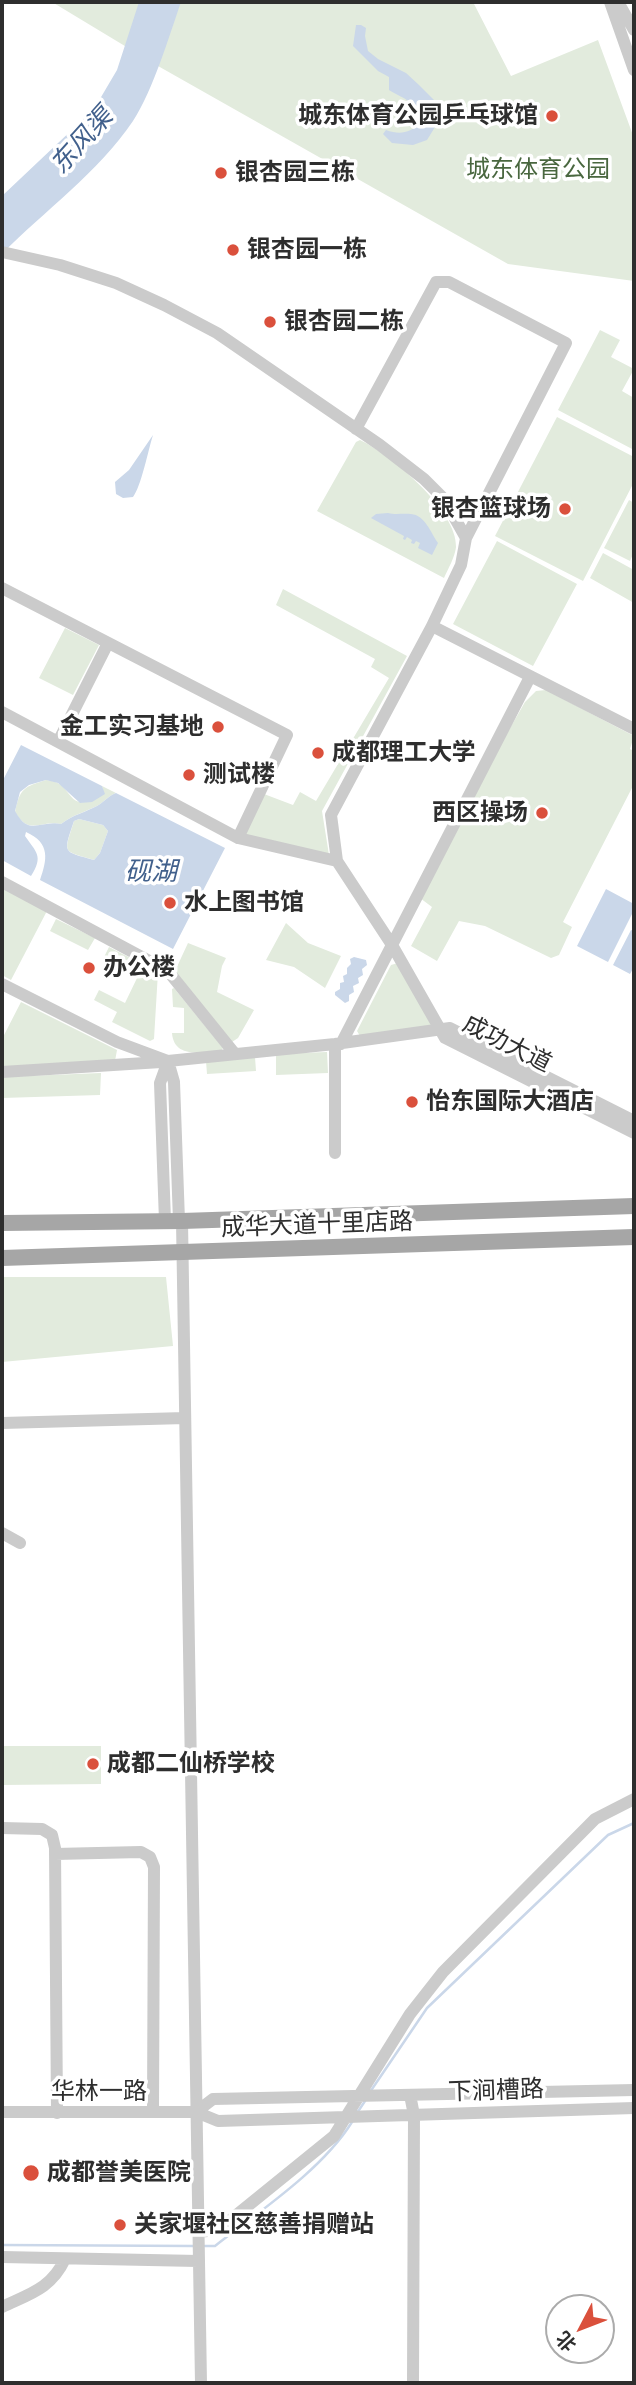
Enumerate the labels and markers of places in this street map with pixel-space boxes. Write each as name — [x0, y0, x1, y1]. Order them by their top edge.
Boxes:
place label: 城东体育公园乒乓球馆 — [298, 102, 538, 130]
marker: 城东体育公园乒乓球馆 — [544, 108, 560, 124]
place label: 银杏园三栋 — [235, 159, 355, 187]
marker: 银杏园三栋 — [213, 165, 229, 181]
place label: 银杏园一栋 — [247, 236, 367, 264]
marker: 银杏园一栋 — [225, 242, 241, 258]
place label: 银杏园二栋 — [284, 308, 404, 336]
marker: 银杏园二栋 — [262, 314, 278, 330]
place label: 银杏篮球场 — [431, 495, 551, 523]
marker: 银杏篮球场 — [557, 501, 573, 517]
place label: 金工实习基地 — [60, 713, 204, 741]
marker: 金工实习基地 — [210, 719, 226, 735]
place label: 成都理工大学 — [332, 739, 476, 767]
marker: 成都理工大学 — [310, 745, 326, 761]
place label: 测试楼 — [203, 761, 275, 789]
marker: 测试楼 — [181, 767, 197, 783]
place label: 西区操场 — [432, 799, 528, 827]
marker: 西区操场 — [534, 805, 550, 821]
place label: 水上图书馆 — [184, 889, 304, 917]
marker: 水上图书馆 — [162, 895, 178, 911]
place label: 办公楼 — [103, 954, 175, 982]
marker: 办公楼 — [81, 960, 97, 976]
place label: 怡东国际大酒店 — [426, 1088, 594, 1116]
marker: 怡东国际大酒店 — [404, 1094, 420, 1110]
place label: 成都二仙桥学校 — [107, 1750, 275, 1778]
marker: 成都二仙桥学校 — [85, 1756, 101, 1772]
place label: 成都誉美医院 — [47, 2159, 191, 2187]
marker: 成都誉美医院 — [21, 2163, 41, 2183]
place label: 关家堰社区慈善捐赠站 — [134, 2211, 374, 2239]
marker: 关家堰社区慈善捐赠站 — [112, 2217, 128, 2233]

